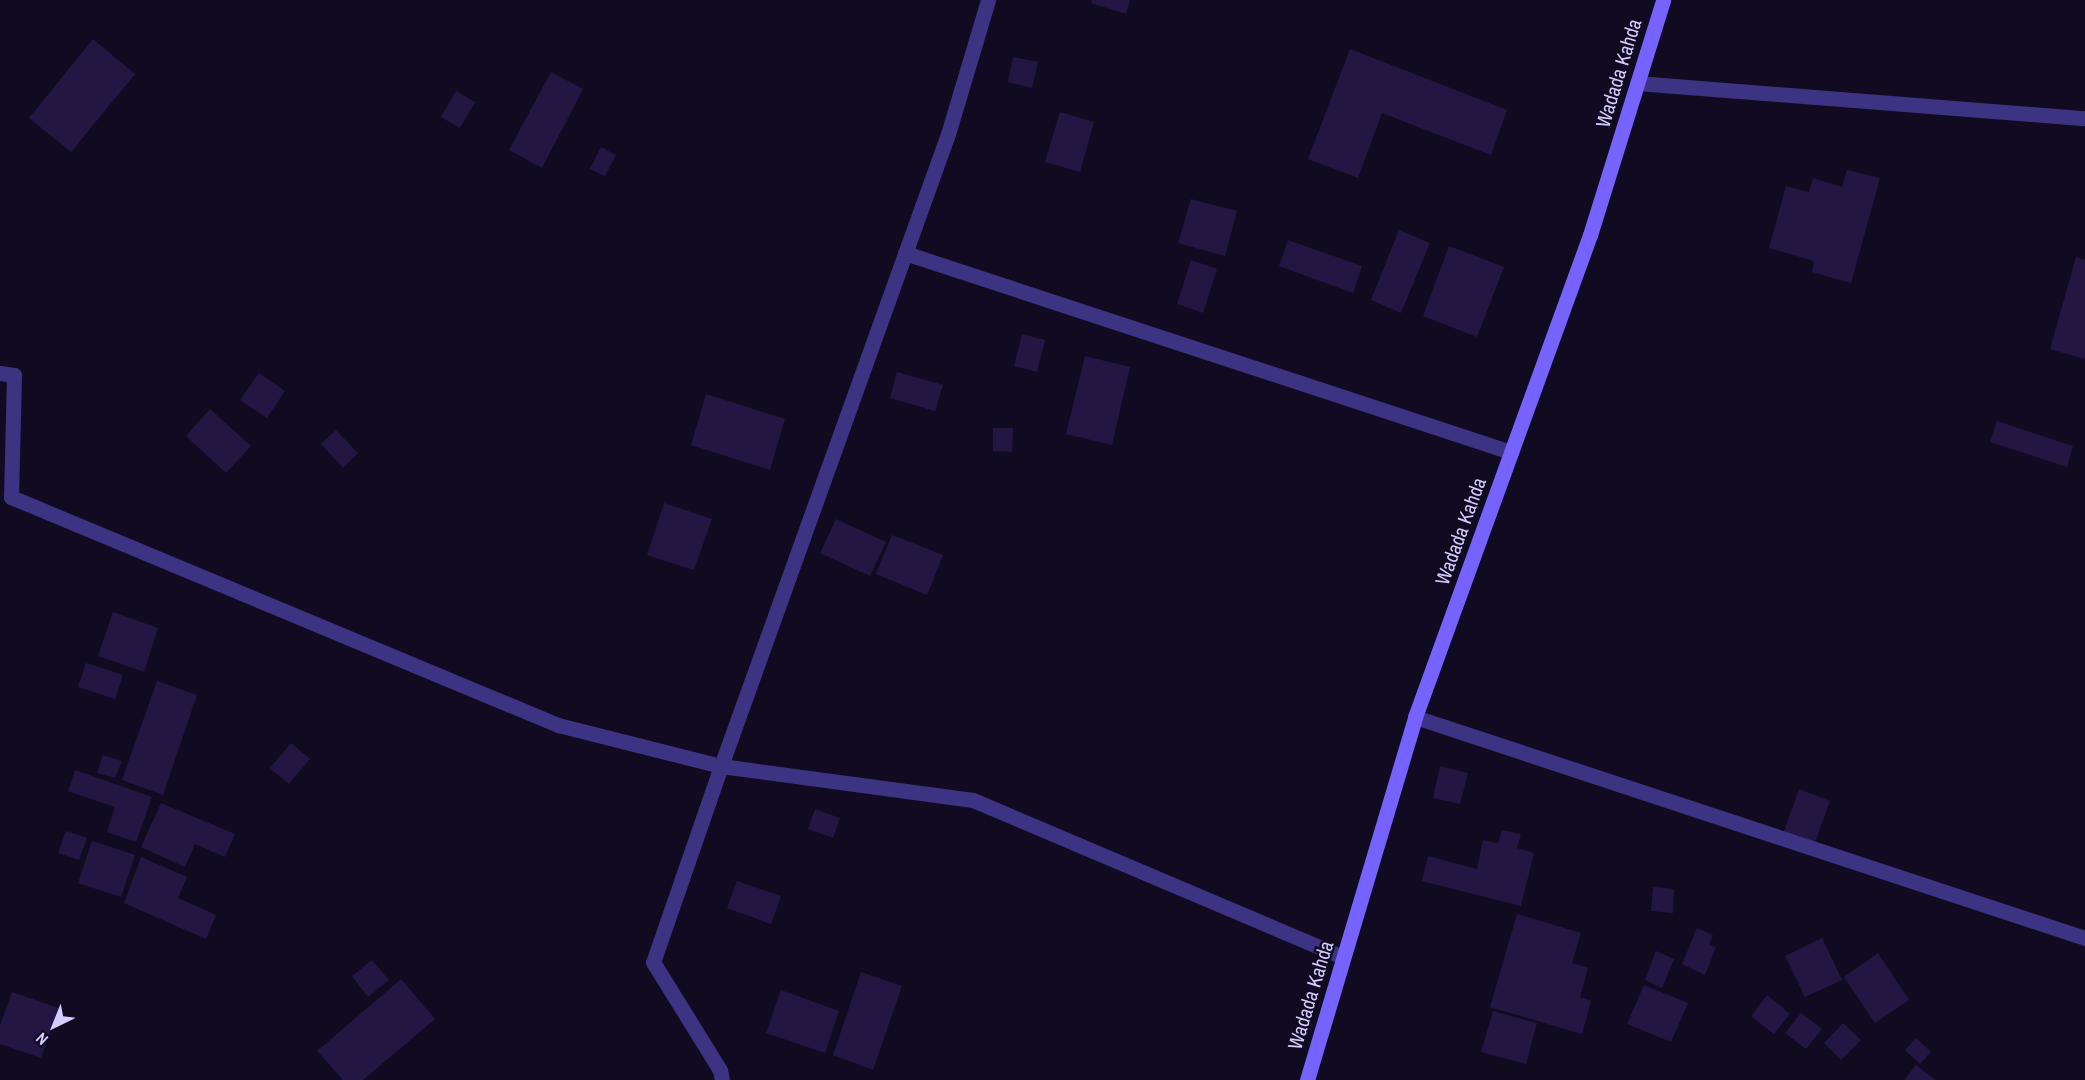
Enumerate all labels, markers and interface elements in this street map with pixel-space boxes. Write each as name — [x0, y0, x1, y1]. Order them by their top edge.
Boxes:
street label: Wadada Kahda — [1590, 16, 1646, 130]
street label: Wadada Kahda — [1429, 474, 1491, 588]
street label: Wadada Kahda — [1282, 938, 1338, 1052]
north arrow — [24, 996, 84, 1056]
text: N — [31, 1028, 53, 1050]

